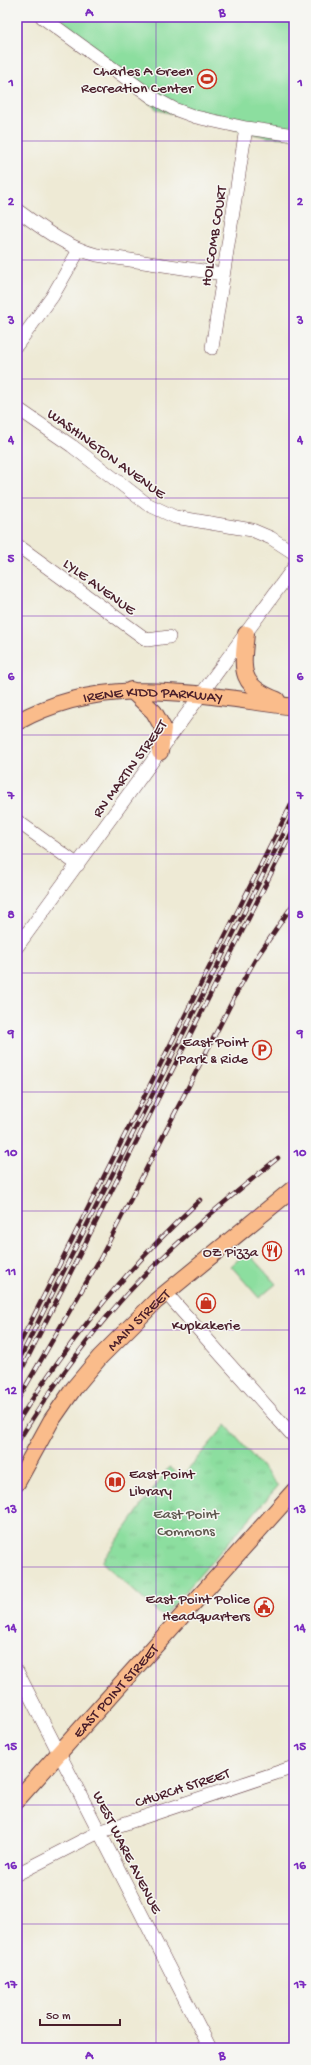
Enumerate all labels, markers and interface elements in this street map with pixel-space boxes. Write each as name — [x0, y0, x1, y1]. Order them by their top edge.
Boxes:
text: A — [84, 6, 94, 21]
text: B — [218, 6, 227, 21]
place label: Charles A Green Recreation Center — [81, 63, 195, 98]
sports icon: Charles A Green Recreation Center — [196, 68, 218, 90]
text: 1 — [7, 76, 14, 91]
text: 1 — [296, 76, 303, 91]
street label: HOLCOMB COURT — [198, 184, 232, 288]
text: 2 — [8, 195, 15, 210]
text: 2 — [297, 195, 304, 210]
text: 3 — [7, 314, 15, 329]
text: 3 — [296, 314, 304, 329]
street label: WASHINGTON AVENUE — [43, 405, 169, 504]
text: 4 — [7, 433, 15, 448]
text: 4 — [296, 433, 304, 448]
text: 5 — [8, 552, 15, 567]
text: 5 — [297, 552, 304, 567]
street label: LYLE AVENUE — [59, 555, 139, 620]
text: 6 — [8, 670, 15, 685]
text: 6 — [297, 670, 304, 685]
street label: IRENE KIDD PARKWAY — [82, 684, 224, 708]
street label: RN MARTIN STREET — [89, 716, 173, 821]
text: 7 — [7, 789, 16, 804]
text: 7 — [296, 789, 305, 804]
text: 8 — [7, 908, 15, 923]
text: 8 — [296, 908, 304, 923]
text: 9 — [7, 1027, 15, 1042]
text: 9 — [296, 1027, 304, 1042]
place label: East Point Park & Ride — [177, 1034, 250, 1069]
parking icon: East Point Park & Ride — [251, 1039, 273, 1061]
text: 10 — [4, 1146, 18, 1161]
text: 10 — [293, 1146, 307, 1161]
restaurant icon: OZ Pizza — [261, 1240, 283, 1262]
place label: OZ Pizza — [203, 1244, 259, 1262]
text: 11 — [5, 1265, 16, 1280]
text: 11 — [294, 1265, 305, 1280]
street label: MAIN STREET — [104, 1285, 176, 1356]
shop icon: Kupkakerie — [195, 1292, 217, 1314]
place label: Kupkakerie — [172, 1317, 240, 1335]
text: 12 — [4, 1384, 17, 1399]
text: 12 — [293, 1384, 306, 1399]
place label: East Point Library — [129, 1466, 196, 1501]
library icon: East Point Library — [104, 1471, 126, 1493]
text: 13 — [4, 1503, 17, 1518]
text: 13 — [293, 1503, 306, 1518]
park label: East Point Commons — [153, 1506, 221, 1541]
place label: East Point Police Headquarters — [146, 1591, 250, 1626]
public building icon: East Point Police Headquarters — [253, 1596, 275, 1618]
text: 14 — [4, 1621, 18, 1636]
text: 14 — [293, 1621, 307, 1636]
street label: EAST POINT STREET — [70, 1640, 164, 1742]
text: 15 — [4, 1740, 17, 1755]
text: 15 — [293, 1740, 306, 1755]
street label: CHURCH STREET — [133, 1765, 233, 1813]
street label: WEST WARE AVENUE — [88, 1789, 165, 1918]
text: 16 — [4, 1859, 17, 1874]
text: 16 — [293, 1859, 306, 1874]
text: 17 — [4, 1978, 18, 1993]
text: 17 — [293, 1978, 307, 1993]
scale bar — [40, 2001, 120, 2027]
text: 50 m — [46, 2010, 71, 2024]
text: A — [84, 2049, 94, 2064]
text: B — [218, 2049, 227, 2064]

